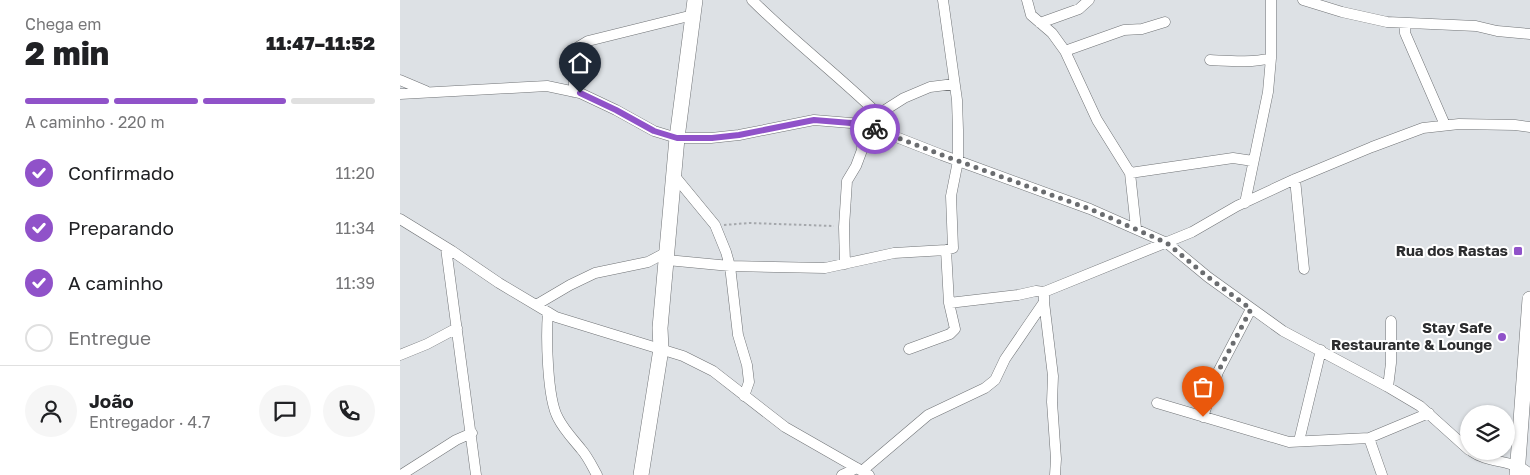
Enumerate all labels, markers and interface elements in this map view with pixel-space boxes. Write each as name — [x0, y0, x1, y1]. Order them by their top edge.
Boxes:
text: Chega em — [25, 14, 101, 34]
text: 11:47–11:52 — [266, 31, 375, 54]
text: 2 min — [25, 34, 109, 72]
pin — [559, 42, 601, 93]
icon: home — [566, 49, 594, 77]
courier — [850, 104, 900, 154]
text: A caminho · 220 m — [25, 112, 165, 132]
icon: bike — [861, 115, 889, 143]
icon: check — [25, 159, 53, 187]
text: Confirmado — [68, 161, 174, 184]
text: 11:20 — [335, 163, 375, 183]
icon: check — [25, 214, 53, 242]
text: Preparando — [68, 216, 174, 239]
text: 11:34 — [336, 218, 375, 238]
place label: Rua dos Rastas — [1396, 241, 1508, 259]
marker: Rua dos Rastas — [1512, 245, 1524, 257]
icon: check — [25, 269, 53, 297]
text: A caminho — [68, 271, 163, 294]
text: 11:39 — [336, 273, 375, 293]
place label: Stay Safe Restaurante & Lounge — [1331, 318, 1492, 353]
text: Entregue — [68, 326, 151, 349]
marker: Stay Safe Restaurante & Lounge — [1496, 331, 1508, 343]
pin — [1182, 366, 1224, 417]
icon: bag — [1189, 373, 1217, 401]
button: person — [25, 385, 77, 437]
button: chat — [259, 385, 311, 437]
button: phone — [323, 385, 375, 437]
text: João — [89, 389, 134, 412]
map controls — [1460, 405, 1515, 460]
button: layers — [1460, 405, 1515, 460]
text: Entregador · 4.7 — [89, 412, 211, 432]

